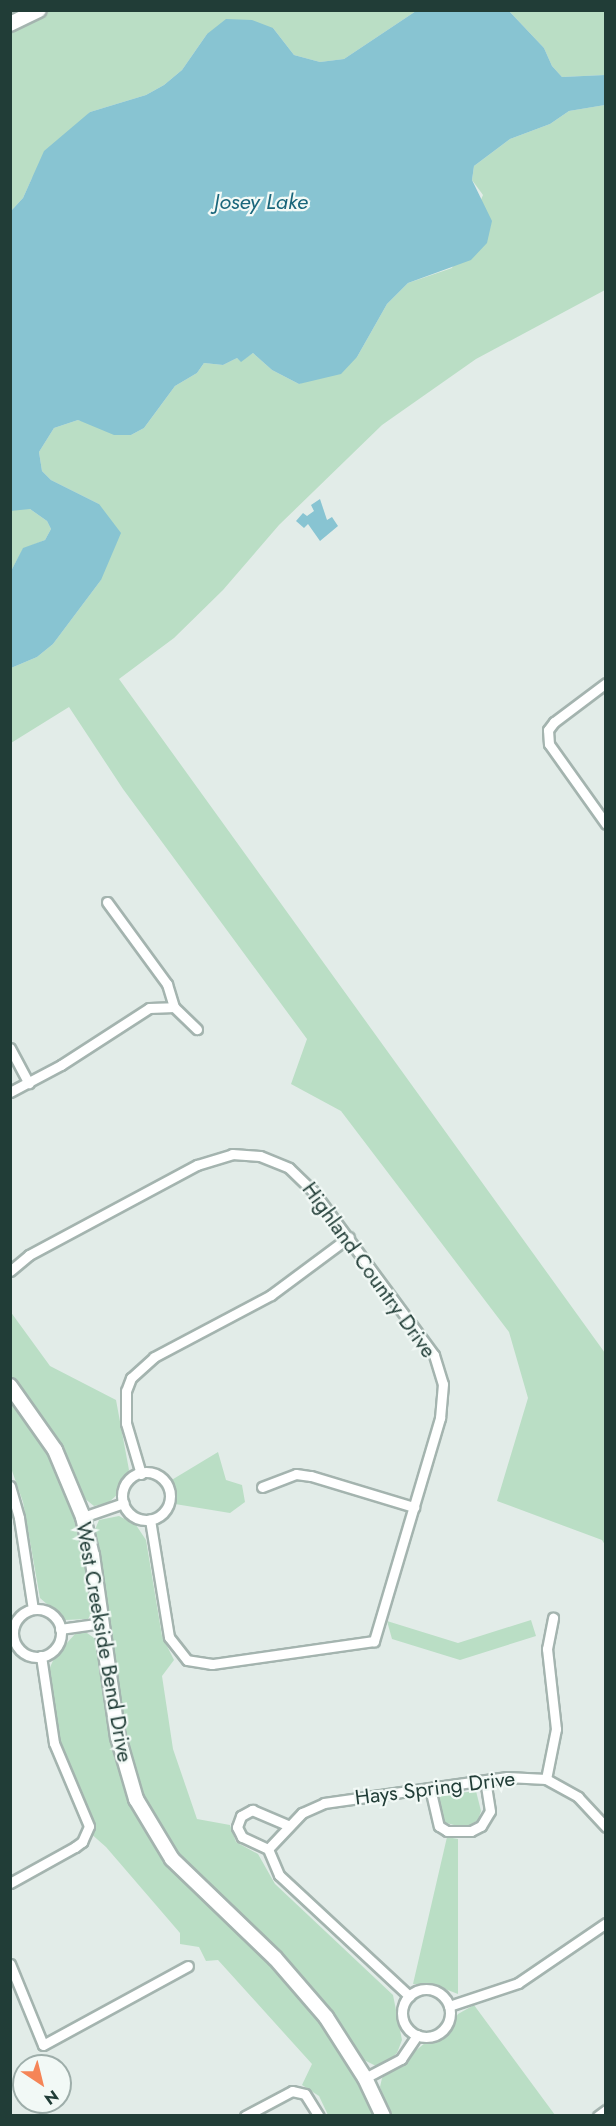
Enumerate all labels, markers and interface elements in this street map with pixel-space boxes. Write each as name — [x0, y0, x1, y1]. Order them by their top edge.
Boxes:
water label: Josey Lake — [214, 189, 308, 215]
street label: Highland Country Drive — [297, 1177, 441, 1363]
street label: West Creekside Bend Drive — [70, 1520, 138, 1764]
street label: Hays Spring Drive — [353, 1766, 517, 1810]
north arrow — [12, 2054, 72, 2114]
text: N — [40, 2084, 63, 2111]

